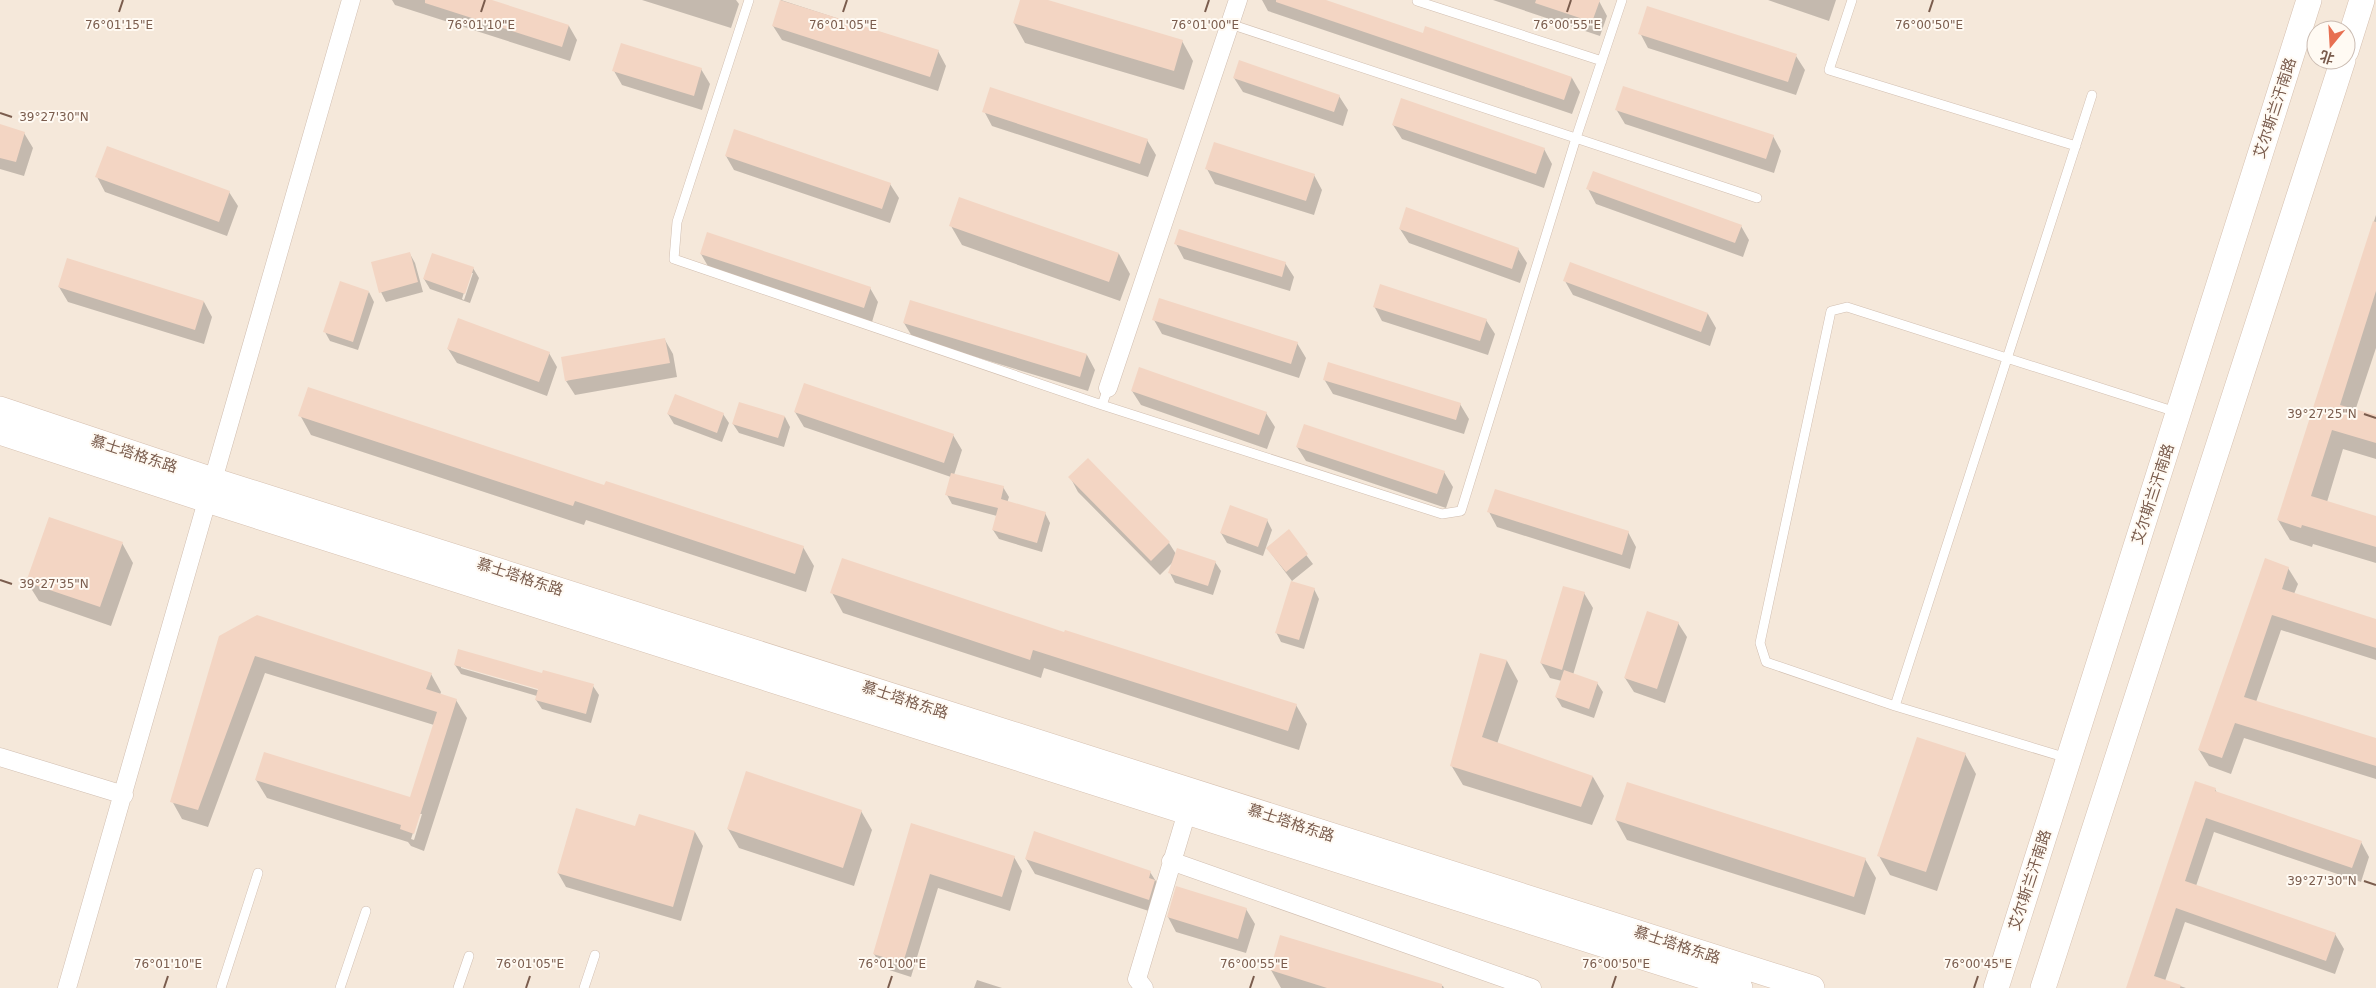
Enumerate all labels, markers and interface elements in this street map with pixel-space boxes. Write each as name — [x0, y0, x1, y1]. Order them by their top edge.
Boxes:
text: 76°01'15"E — [85, 18, 153, 32]
text: 76°01'10"E — [447, 18, 515, 32]
text: 76°01'05"E — [809, 18, 877, 32]
text: 76°01'00"E — [1171, 18, 1239, 32]
text: 76°00'55"E — [1533, 18, 1601, 32]
text: 76°00'50"E — [1895, 18, 1963, 32]
north arrow — [2306, 20, 2356, 70]
text: 北 — [2318, 48, 2336, 67]
street label: 艾尔斯兰汗南路 — [2250, 55, 2300, 161]
text: 39°27'30"N — [19, 110, 89, 124]
text: 39°27'25"N — [2287, 407, 2357, 421]
street label: 慕士塔格东路 — [88, 432, 180, 476]
street label: 艾尔斯兰汗南路 — [2128, 441, 2178, 547]
street label: 慕士塔格东路 — [474, 555, 566, 599]
text: 39°27'35"N — [19, 577, 89, 591]
street label: 慕士塔格东路 — [859, 678, 951, 722]
street label: 慕士塔格东路 — [1245, 801, 1337, 845]
street label: 艾尔斯兰汗南路 — [2005, 827, 2055, 933]
text: 39°27'30"N — [2287, 874, 2357, 888]
street label: 慕士塔格东路 — [1631, 923, 1723, 967]
text: 76°01'10"E — [134, 957, 202, 971]
text: 76°01'05"E — [496, 957, 564, 971]
text: 76°01'00"E — [858, 957, 926, 971]
text: 76°00'55"E — [1220, 957, 1288, 971]
text: 76°00'50"E — [1582, 957, 1650, 971]
text: 76°00'45"E — [1944, 957, 2012, 971]

